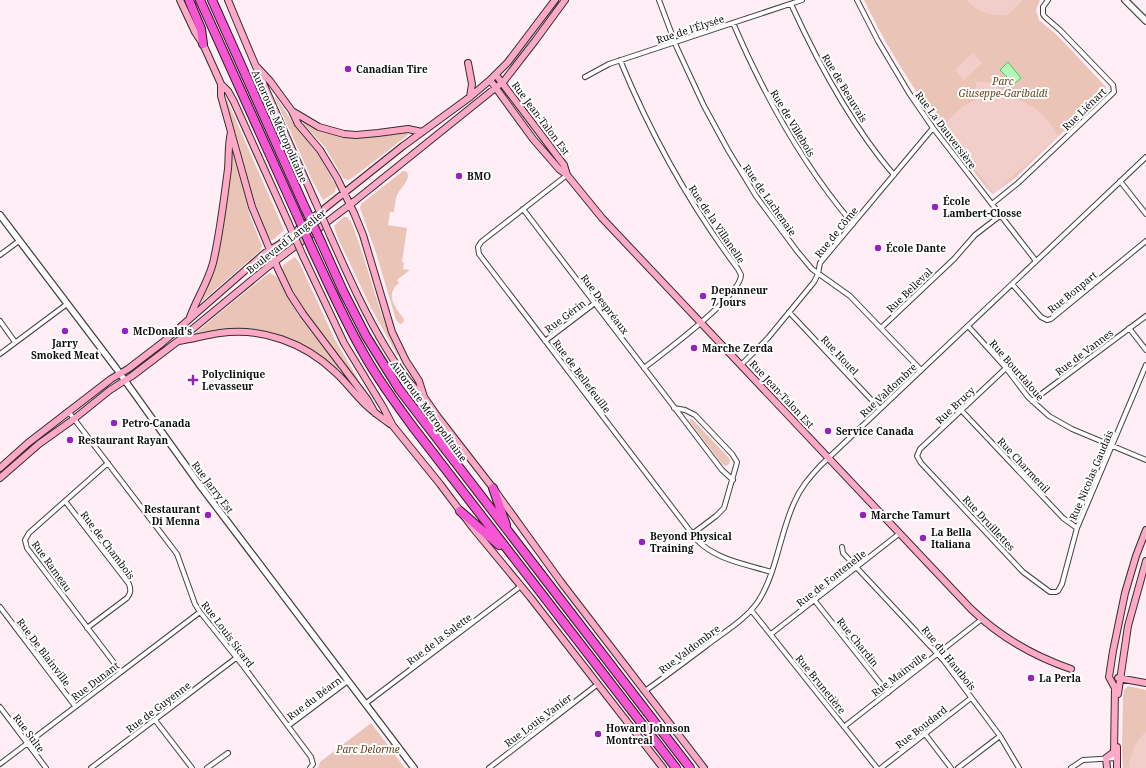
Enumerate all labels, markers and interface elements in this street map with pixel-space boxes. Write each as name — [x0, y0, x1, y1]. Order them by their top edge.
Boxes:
street label: Rue de l'Élysée — [654, 11, 726, 47]
street label: Rue de Beauvais — [819, 51, 871, 125]
place label: Canadian Tire — [356, 62, 428, 76]
marker: Canadian Tire — [343, 64, 353, 74]
street label: Autoroute Métropolitaine — [249, 67, 311, 185]
park label: Parc Giuseppe-Garibaldi — [958, 74, 1048, 100]
street label: Rue Jean-Talon Est — [509, 78, 574, 158]
street label: Rue Liénart — [1059, 84, 1109, 133]
street label: Rue de Villebois — [767, 87, 819, 160]
street label: Rue La Dauversière — [912, 88, 980, 172]
street label: Rue de Lachenaie — [740, 162, 800, 238]
place label: BMO — [467, 169, 491, 183]
marker: BMO — [454, 171, 464, 181]
street label: Rue de la Villanelle — [686, 182, 748, 266]
place label: École Lambert-Closse — [943, 194, 1022, 220]
marker: École Lambert-Closse — [930, 202, 940, 212]
street label: Rue de Côme — [811, 204, 861, 260]
street label: Boulevard Langelier — [243, 205, 329, 276]
place label: École Dante — [886, 241, 946, 255]
marker: École Dante — [873, 243, 883, 253]
street label: Rue Belleval — [883, 265, 935, 315]
street label: Rue Bonpart — [1044, 267, 1100, 316]
street label: Rue Despréaux — [578, 271, 632, 337]
place label: Depanneur 7 Jours — [711, 283, 769, 309]
marker: Depanneur 7 Jours — [698, 291, 708, 301]
street label: Rue Gérin — [542, 296, 589, 336]
place label: McDonald's — [133, 324, 192, 338]
street label: Rue de Vannes — [1052, 325, 1116, 379]
marker: Jarry Smoked Meat — [60, 326, 70, 336]
marker: McDonald's — [120, 326, 130, 336]
street label: Rue Houel — [818, 332, 862, 378]
place label: Jarry Smoked Meat — [31, 336, 99, 362]
street label: Rue de Bellefeuille — [550, 336, 614, 416]
street label: Rue Bourdaloue — [987, 337, 1047, 403]
place label: Marche Zerda — [702, 341, 773, 355]
marker: Marche Zerda — [689, 343, 699, 353]
street label: Rue Jean-Talon Est — [747, 357, 818, 432]
street label: Autoroute Métropolitaine — [388, 358, 470, 464]
street label: Rue Valdombre — [856, 360, 920, 420]
place label: Polyclinique Levasseur — [202, 367, 265, 393]
marker: Polyclinique Levasseur — [187, 374, 199, 386]
street label: Rue Brucy — [932, 383, 978, 427]
place label: Petro-Canada — [122, 416, 190, 430]
marker: Petro-Canada — [109, 418, 119, 428]
place label: Service Canada — [836, 424, 914, 438]
marker: Service Canada — [823, 426, 833, 436]
street label: Rue Nicolas Gaudais — [1066, 427, 1117, 522]
place label: Restaurant Rayan — [78, 433, 168, 447]
street label: Rue Charmenil — [995, 434, 1053, 496]
marker: Restaurant Rayan — [65, 435, 75, 445]
street label: Rue Jarry Est — [189, 458, 238, 516]
street label: Rue Druillettes — [960, 492, 1019, 554]
place label: Restaurant Di Menna — [144, 502, 200, 528]
street label: Rue de Chambois — [78, 508, 139, 582]
place label: Marche Tamurt — [871, 508, 950, 522]
marker: Restaurant Di Menna — [203, 510, 213, 520]
marker: Marche Tamurt — [858, 510, 868, 520]
place label: La Bella Italiana — [931, 525, 972, 551]
place label: Beyond Physical Training — [650, 529, 732, 555]
marker: La Bella Italiana — [918, 533, 928, 543]
marker: Beyond Physical Training — [637, 537, 647, 547]
street label: Rue Rameau — [29, 538, 76, 595]
street label: Rue de Fontenelle — [793, 546, 869, 610]
street label: Rue Louis Sicard — [198, 598, 258, 670]
street label: Rue de la Salette — [404, 610, 474, 668]
street label: Rue Chardin — [834, 614, 883, 670]
street label: Rue De Blainville — [14, 615, 74, 689]
street label: Rue Valdombre — [656, 621, 722, 677]
street label: Rue du Hautbois — [919, 623, 980, 693]
street label: Rue Mainville — [868, 649, 930, 699]
street label: Rue Brunetière — [793, 651, 849, 717]
street label: Rue Dunant — [68, 658, 122, 704]
place label: La Perla — [1039, 671, 1081, 685]
street label: Rue du Béarn — [284, 673, 344, 723]
marker: La Perla — [1026, 673, 1036, 683]
street label: Rue de Guyenne — [123, 678, 193, 736]
street label: Rue Louis Vanier — [501, 690, 575, 750]
street label: Rue Boudard — [892, 702, 950, 752]
street label: Rue Sulte — [10, 711, 48, 755]
place label: Howard Johnson Montreal — [606, 721, 691, 747]
marker: Howard Johnson Montreal — [593, 729, 603, 739]
park label: Parc Delorme — [335, 742, 400, 756]

